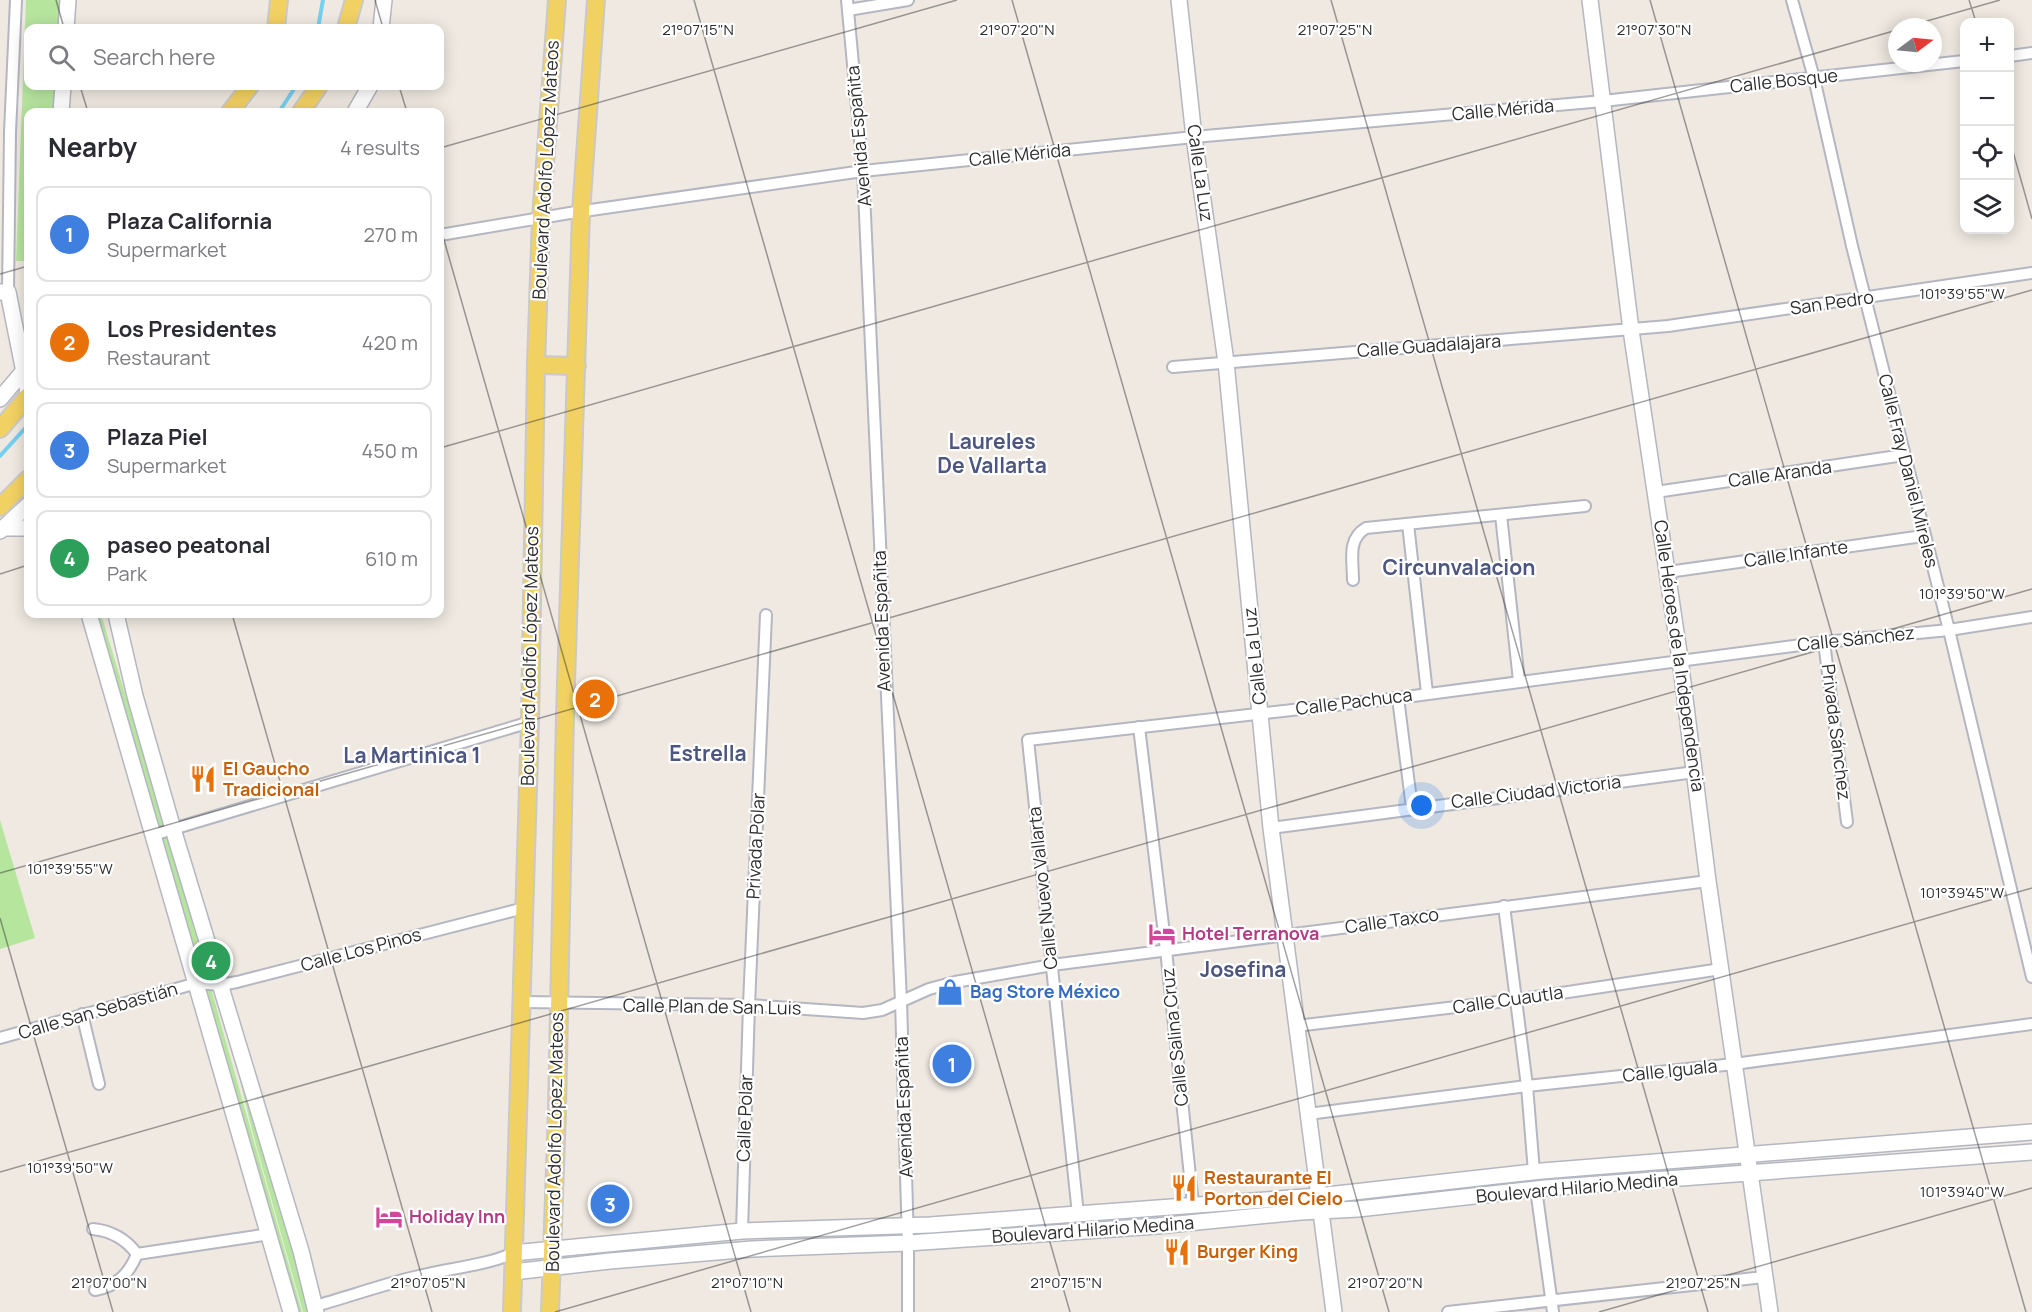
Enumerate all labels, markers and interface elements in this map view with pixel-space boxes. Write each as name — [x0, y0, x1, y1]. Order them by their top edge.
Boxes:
north arrow — [1888, 18, 1942, 72]
map controls — [1960, 18, 2014, 234]
button: + — [1960, 18, 2014, 72]
text: 21°07'15"N — [662, 19, 734, 40]
text: 21°07'20"N — [980, 19, 1054, 40]
text: 21°07'25"N — [1298, 19, 1372, 40]
text: 21°07'30"N — [1617, 19, 1691, 40]
search box — [24, 24, 444, 90]
street label: Boulevard Adolfo López Mateos — [526, 40, 564, 300]
icon: search — [45, 41, 78, 74]
text: Search here — [93, 42, 215, 72]
street label: Calle Bosque — [1729, 62, 1839, 98]
street label: Avenida Españita — [840, 65, 876, 208]
button: − — [1960, 72, 2014, 126]
street label: Calle Mérida — [1451, 93, 1555, 125]
street label: Calle La Luz — [1182, 123, 1220, 223]
button: locate — [1960, 126, 2014, 180]
text: Nearby — [48, 129, 137, 165]
text: 4 results — [340, 134, 420, 161]
street label: Calle Mérida — [968, 137, 1072, 171]
button: layers — [1960, 180, 2014, 234]
text: Plaza California — [107, 206, 272, 236]
text: 1 — [65, 221, 74, 248]
text: 270 m — [363, 221, 418, 248]
text: Supermarket — [107, 236, 227, 263]
text: 101°39'55"W — [1919, 283, 2005, 304]
street label: San Pedro — [1788, 284, 1875, 320]
text: Los Presidentes — [107, 314, 277, 344]
street label: Calle Guadalajara — [1356, 328, 1502, 362]
text: 2 — [64, 329, 75, 356]
text: 420 m — [362, 329, 418, 356]
text: Restaurant — [107, 344, 211, 371]
street label: Calle Fray Daniel Mireles — [1873, 371, 1945, 570]
text: Plaza Piel — [107, 422, 208, 452]
district label: Laureles De Vallarta — [937, 427, 1047, 479]
text: 3 — [64, 437, 75, 464]
text: 450 m — [362, 437, 418, 464]
text: Supermarket — [107, 452, 227, 479]
street label: Calle Aranda — [1727, 454, 1833, 492]
street label: Calle Héroes de la Independencia — [1649, 518, 1711, 793]
street label: Boulevard Adolfo López Mateos — [515, 526, 543, 786]
text: paseo peatonal — [107, 530, 271, 560]
street label: Calle Infante — [1742, 534, 1849, 572]
text: 4 — [63, 545, 76, 572]
text: 610 m — [365, 545, 418, 572]
street label: Avenida Españita — [867, 550, 895, 692]
district label: Circunvalacion — [1383, 553, 1535, 581]
text: Park — [107, 560, 147, 587]
text: 101°39'50"W — [1919, 583, 2005, 604]
street label: Calle La Luz — [1237, 606, 1271, 706]
street label: Calle Sánchez — [1796, 620, 1916, 656]
street label: Privada Sánchez — [1817, 662, 1857, 801]
pin: 2 — [576, 676, 614, 722]
street label: Calle Pachuca — [1294, 682, 1413, 720]
district label: Estrella — [669, 739, 747, 767]
district label: La Martinica 1 — [343, 741, 481, 769]
place label: El Gaucho Tradicional — [223, 756, 319, 801]
restaurant icon: El Gaucho Tradicional — [188, 764, 218, 794]
street label: Calle Ciudad Victoria — [1450, 769, 1622, 813]
your location — [1407, 791, 1436, 820]
street label: Privada Polar — [740, 792, 770, 900]
street label: Calle Nuevo Vallarta — [1022, 805, 1062, 971]
text: 101°39'55"W — [27, 858, 113, 879]
text: 101°39'45"W — [1920, 882, 2004, 903]
street label: Calle Taxco — [1343, 902, 1440, 938]
hotel icon: Hotel Terranova — [1147, 919, 1177, 949]
street label: Calle Los Pinos — [298, 921, 424, 977]
place label: Hotel Terranova — [1182, 921, 1319, 945]
pin: 4 — [192, 938, 230, 984]
district label: Josefina — [1200, 955, 1286, 983]
street label: Calle Salina Cruz — [1155, 967, 1193, 1107]
street label: Calle San Sebastián — [15, 976, 180, 1044]
shop icon: Bag Store México — [935, 977, 965, 1007]
place label: Bag Store México — [970, 979, 1120, 1003]
street label: Calle Cuautla — [1451, 979, 1565, 1019]
street label: Calle Plan de San Luis — [623, 992, 801, 1020]
street label: Boulevard Adolfo López Mateos — [540, 1012, 568, 1272]
street label: Avenida Españita — [889, 1036, 917, 1178]
pin: 1 — [932, 1042, 972, 1086]
street label: Calle Iguala — [1621, 1053, 1718, 1087]
street label: Calle Polar — [730, 1073, 758, 1162]
text: 101°39'50"W — [27, 1157, 113, 1178]
place label: Restaurante El Porton del Cielo — [1204, 1165, 1343, 1210]
street label: Boulevard Hilario Medina — [1475, 1166, 1679, 1208]
restaurant icon: Restaurante El Porton del Cielo — [1169, 1173, 1199, 1203]
text: 101°39'40"W — [1920, 1181, 2004, 1202]
pin: 3 — [590, 1182, 630, 1226]
hotel icon: Holiday Inn — [374, 1202, 404, 1232]
place label: Holiday Inn — [409, 1204, 505, 1228]
street label: Boulevard Hilario Medina — [991, 1210, 1195, 1248]
restaurant icon: Burger King — [1162, 1237, 1192, 1267]
place label: Burger King — [1197, 1239, 1298, 1263]
text: 21°07'00"N — [71, 1272, 147, 1293]
text: 21°07'05"N — [391, 1272, 466, 1293]
text: 21°07'10"N — [711, 1272, 783, 1293]
text: 21°07'15"N — [1030, 1272, 1102, 1293]
text: 21°07'20"N — [1348, 1272, 1422, 1293]
text: 21°07'25"N — [1666, 1272, 1740, 1293]

